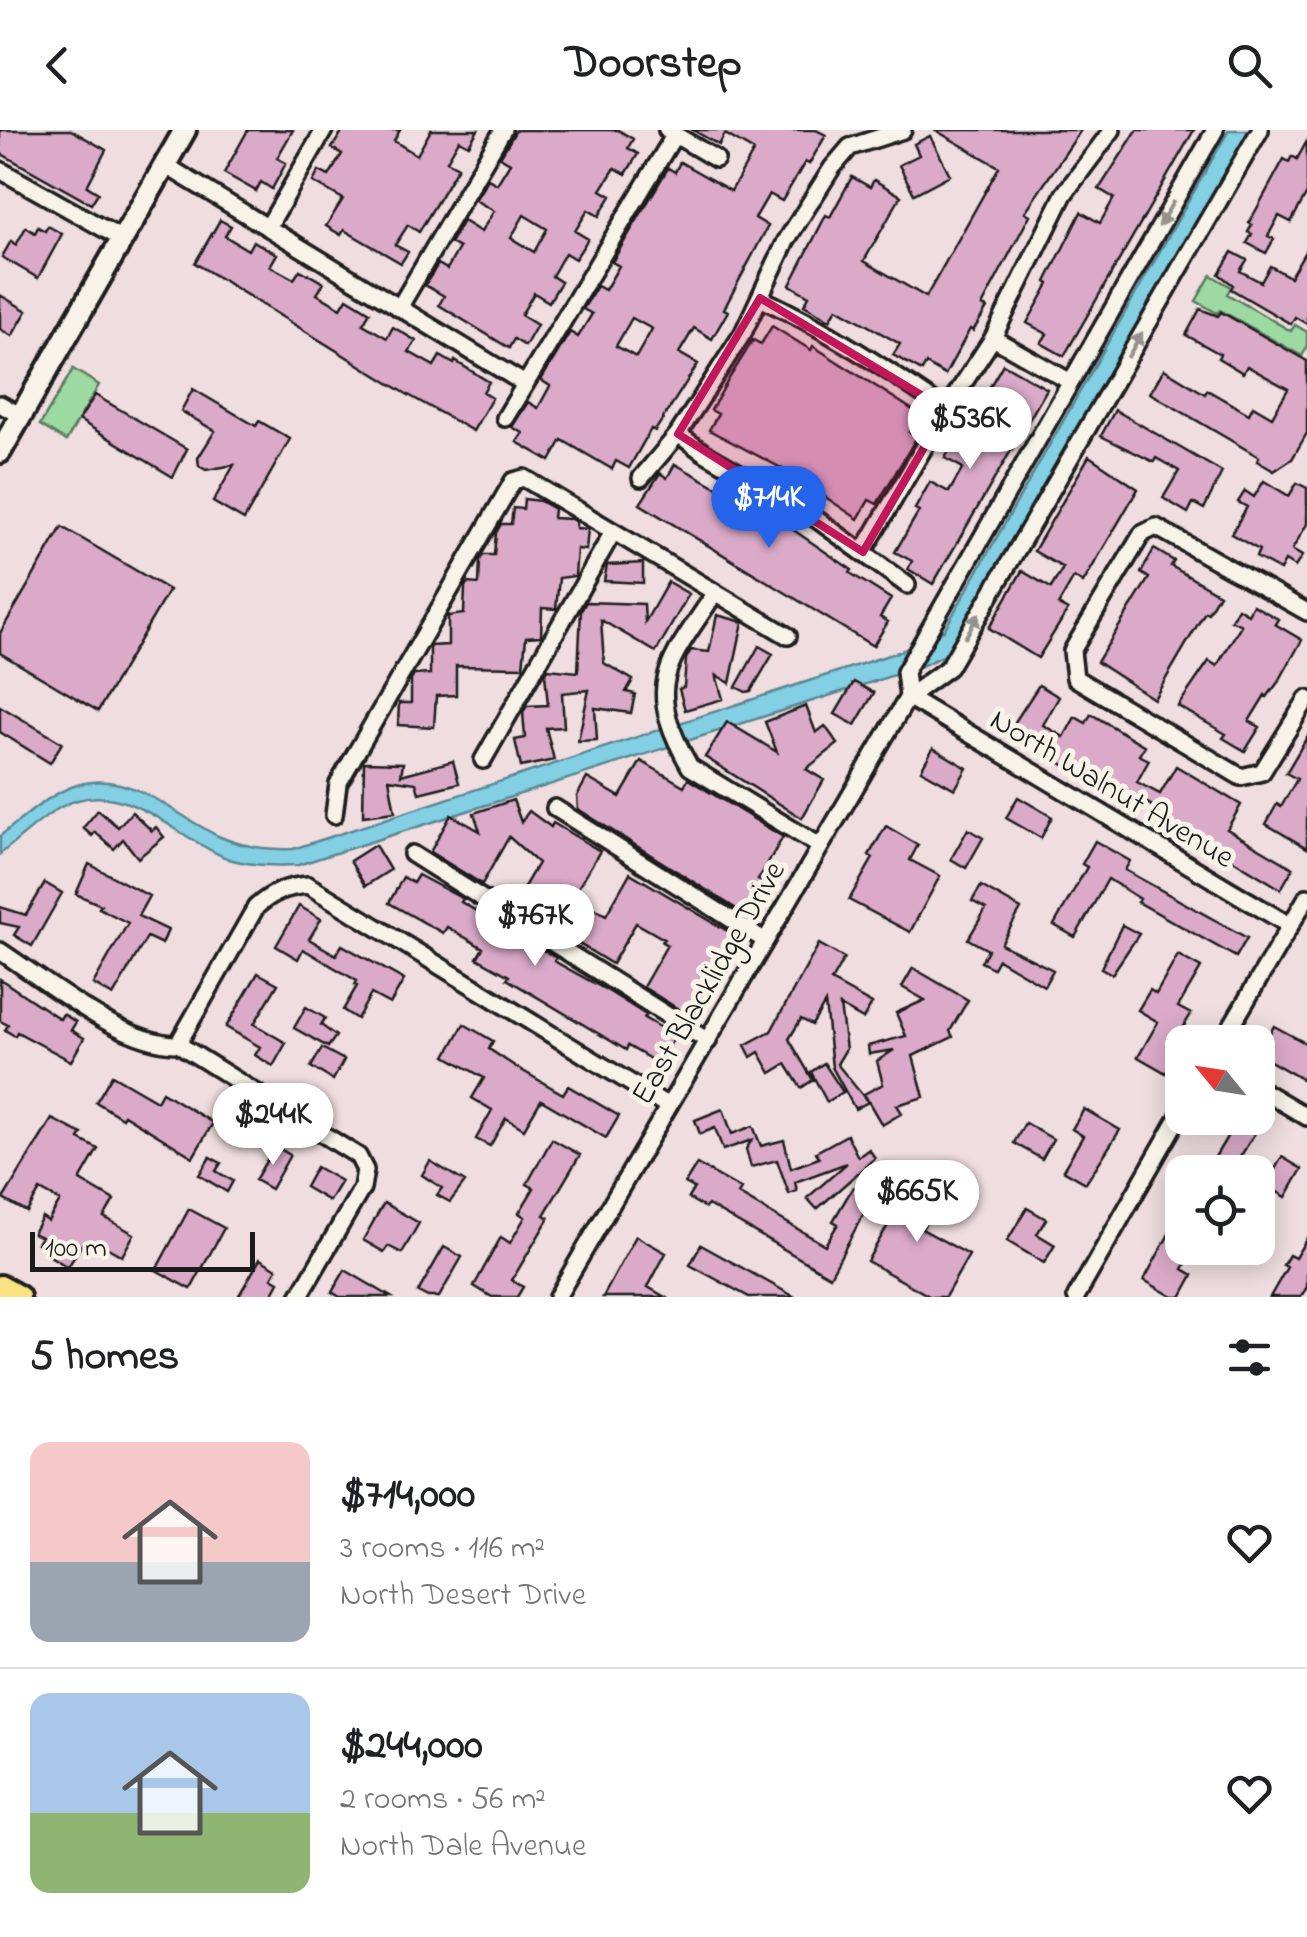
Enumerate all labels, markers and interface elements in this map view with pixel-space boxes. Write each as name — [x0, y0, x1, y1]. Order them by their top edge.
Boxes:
text: Doorstep — [565, 32, 742, 98]
icon: back — [30, 38, 85, 93]
icon: search — [1222, 38, 1277, 93]
one-way arrow — [1158, 200, 1176, 228]
one-way arrow — [1126, 331, 1143, 359]
pin: $536K — [900, 387, 1040, 472]
text: $536K — [930, 396, 1010, 443]
pin: $714K — [699, 466, 839, 551]
text: $714K — [733, 475, 805, 522]
one-way arrow — [963, 612, 981, 640]
street label: North Walnut Avenue — [980, 698, 1243, 882]
street label: East Blacklidge Drive — [621, 852, 799, 1115]
pin: $767K — [465, 884, 605, 969]
text: $767K — [497, 893, 573, 940]
north arrow — [1165, 1025, 1275, 1135]
map controls — [1165, 1025, 1275, 1265]
pin: $244K — [203, 1083, 343, 1168]
text: $244K — [234, 1092, 312, 1139]
button: locate — [1165, 1155, 1275, 1265]
pin: $665K — [847, 1160, 987, 1245]
text: $665K — [876, 1169, 958, 1216]
scale bar — [30, 1227, 255, 1272]
text: 100 m — [45, 1229, 107, 1270]
text: 5 homes — [30, 1327, 179, 1388]
icon: filters — [1222, 1330, 1277, 1385]
text: $714,000 — [340, 1465, 475, 1526]
icon: home — [110, 1482, 230, 1602]
icon: heart — [1222, 1515, 1277, 1570]
text: 3 rooms · 116 m² — [340, 1526, 545, 1573]
text: North Desert Drive — [340, 1573, 586, 1620]
text: $244,000 — [340, 1716, 483, 1777]
icon: home — [110, 1733, 230, 1853]
icon: heart — [1222, 1766, 1277, 1821]
text: 2 rooms · 56 m² — [340, 1777, 546, 1824]
text: North Dale Avenue — [340, 1824, 586, 1871]

